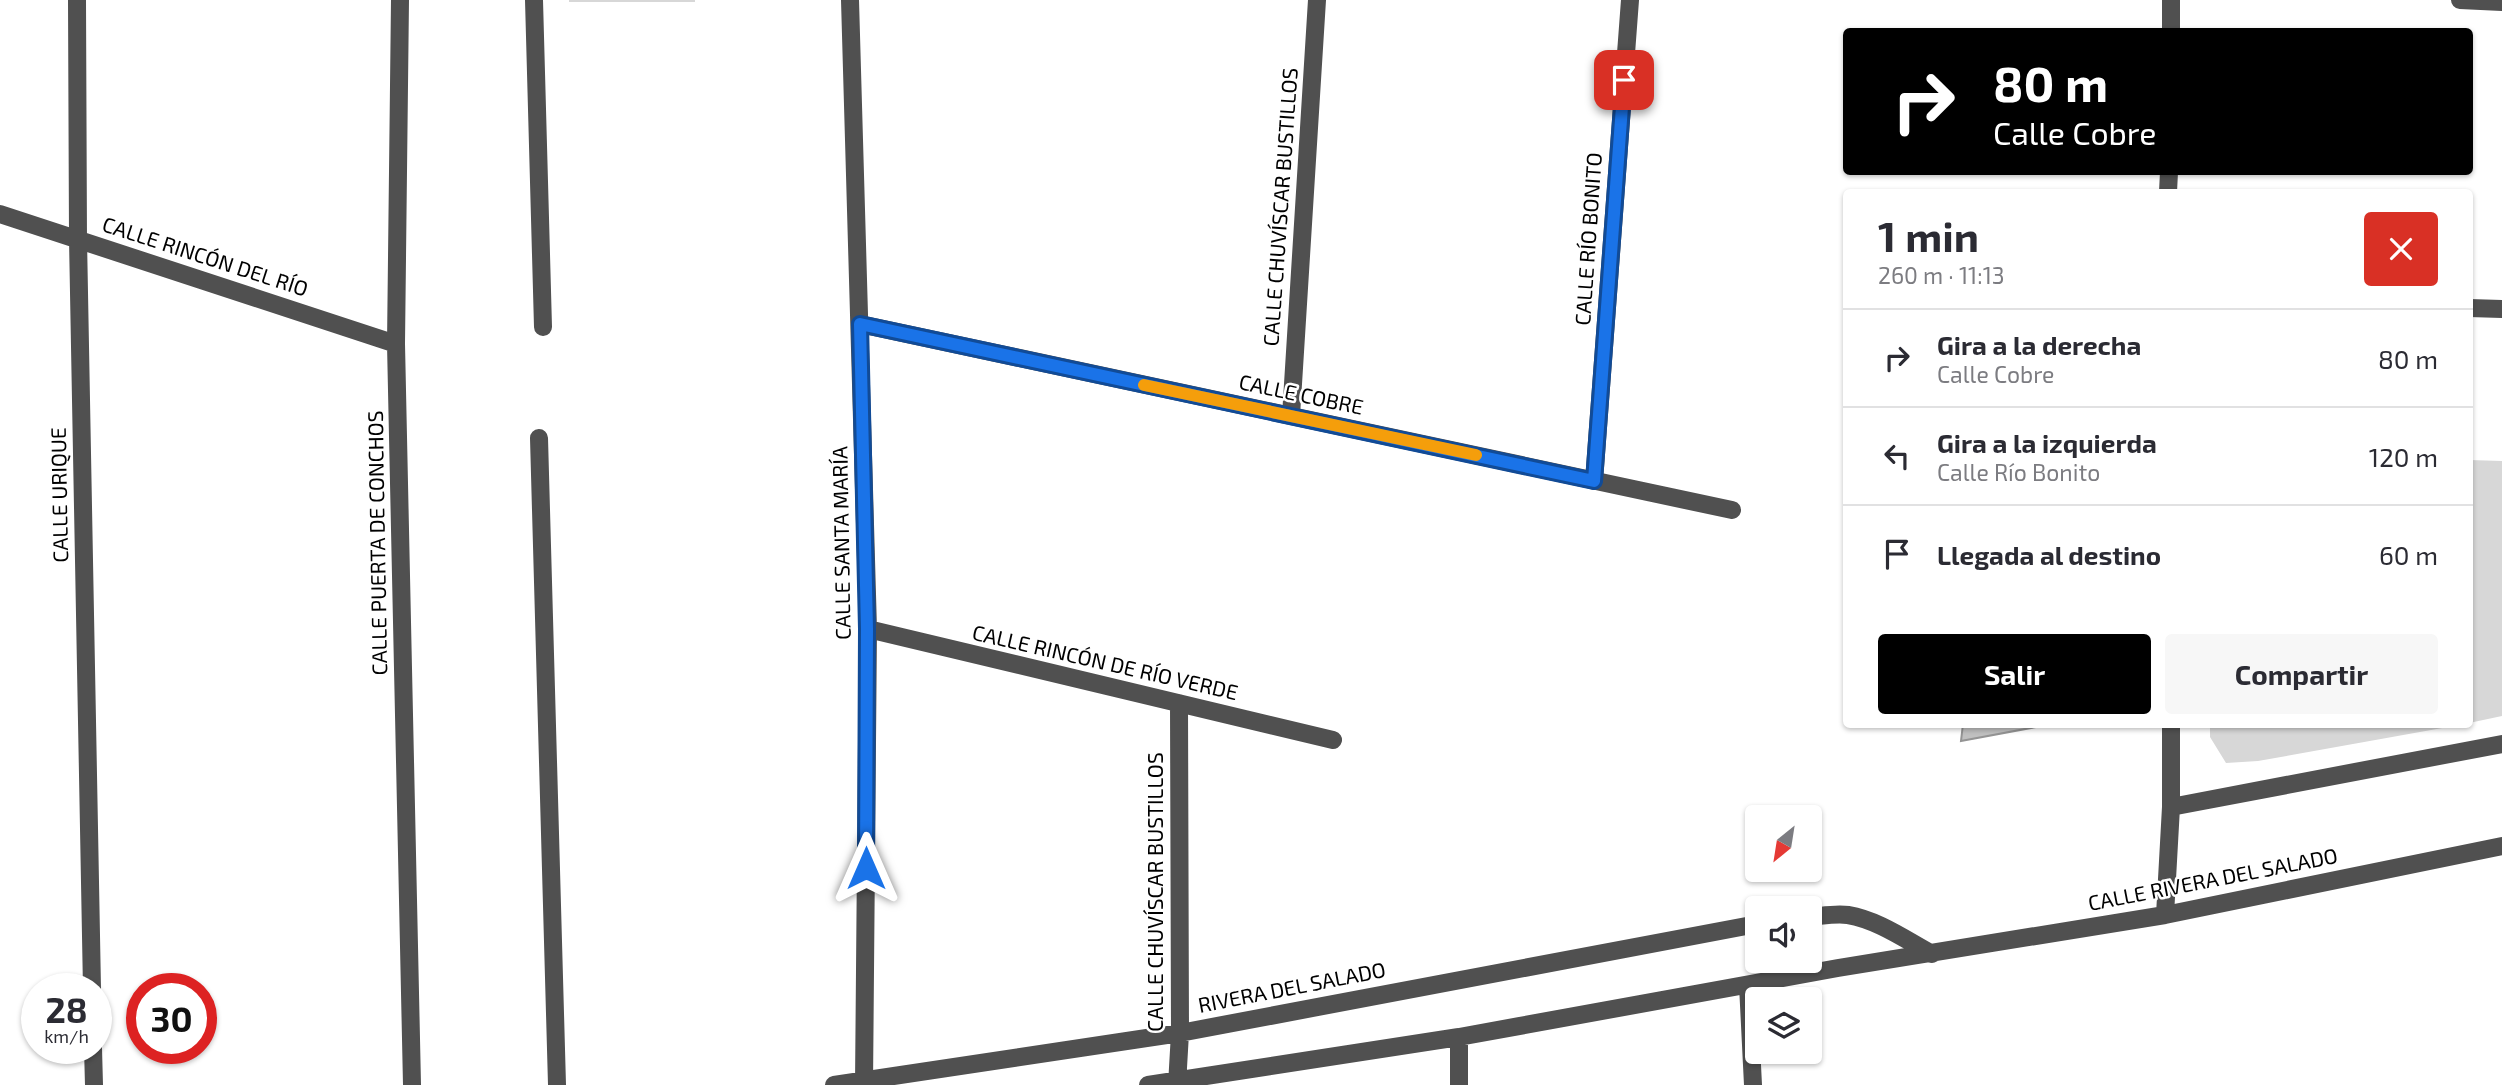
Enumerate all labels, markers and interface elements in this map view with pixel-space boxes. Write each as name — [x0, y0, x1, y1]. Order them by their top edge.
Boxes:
pin — [1594, 50, 1654, 110]
text: 80 m — [1993, 53, 2108, 112]
icon: right — [1878, 56, 1969, 147]
icon: arrive — [1605, 61, 1643, 99]
street label: CALLE CHUVÍSCAR BUSTILLOS — [1257, 67, 1302, 347]
text: Calle Cobre — [1993, 113, 2156, 151]
street label: CALLE RÍO BONITO — [1569, 151, 1606, 326]
street label: CALLE RINCÓN DEL RÍO — [99, 210, 311, 301]
text: 1 min — [1878, 210, 1979, 260]
button: close — [2364, 212, 2438, 286]
text: 260 m · 11:13 — [1878, 261, 2005, 289]
text: Gira a la derecha — [1937, 329, 2141, 360]
icon: right — [1878, 339, 1916, 377]
text: 80 m — [2378, 343, 2438, 374]
text: Calle Cobre — [1937, 360, 2054, 388]
street label: CALLE COBRE — [1237, 368, 1366, 419]
street label: CALLE PUERTA DE CONCHOS — [362, 410, 391, 676]
street label: CALLE URIQUE — [45, 427, 73, 563]
text: Gira a la izquierda — [1937, 427, 2157, 458]
icon: left — [1878, 437, 1916, 475]
text: 120 m — [2369, 441, 2438, 472]
street label: CALLE SANTA MARÍA — [826, 446, 855, 640]
text: Calle Río Bonito — [1937, 458, 2100, 486]
icon: arrive — [1878, 535, 1916, 573]
text: Llegada al destino — [1937, 539, 2161, 570]
text: 60 m — [2379, 539, 2438, 570]
street label: CALLE RINCÓN DE RÍO VERDE — [970, 619, 1241, 704]
button: Salir — [1878, 634, 2151, 714]
button: Compartir — [2165, 634, 2438, 714]
street label: CALLE CHUVÍSCAR BUSTILLOS — [1142, 752, 1167, 1032]
north arrow — [1745, 805, 1822, 882]
map controls — [1745, 805, 1822, 1064]
position arrow — [829, 831, 903, 905]
street label: CALLE RIVERA DEL SALADO — [2086, 842, 2340, 915]
button: sound — [1745, 896, 1822, 973]
street label: RIVERA DEL SALADO — [1196, 956, 1388, 1017]
speed limit sign: 30 — [126, 973, 217, 1064]
button: layers — [1745, 987, 1822, 1064]
text: 28 — [45, 988, 88, 1030]
text: km/h — [44, 1025, 89, 1047]

